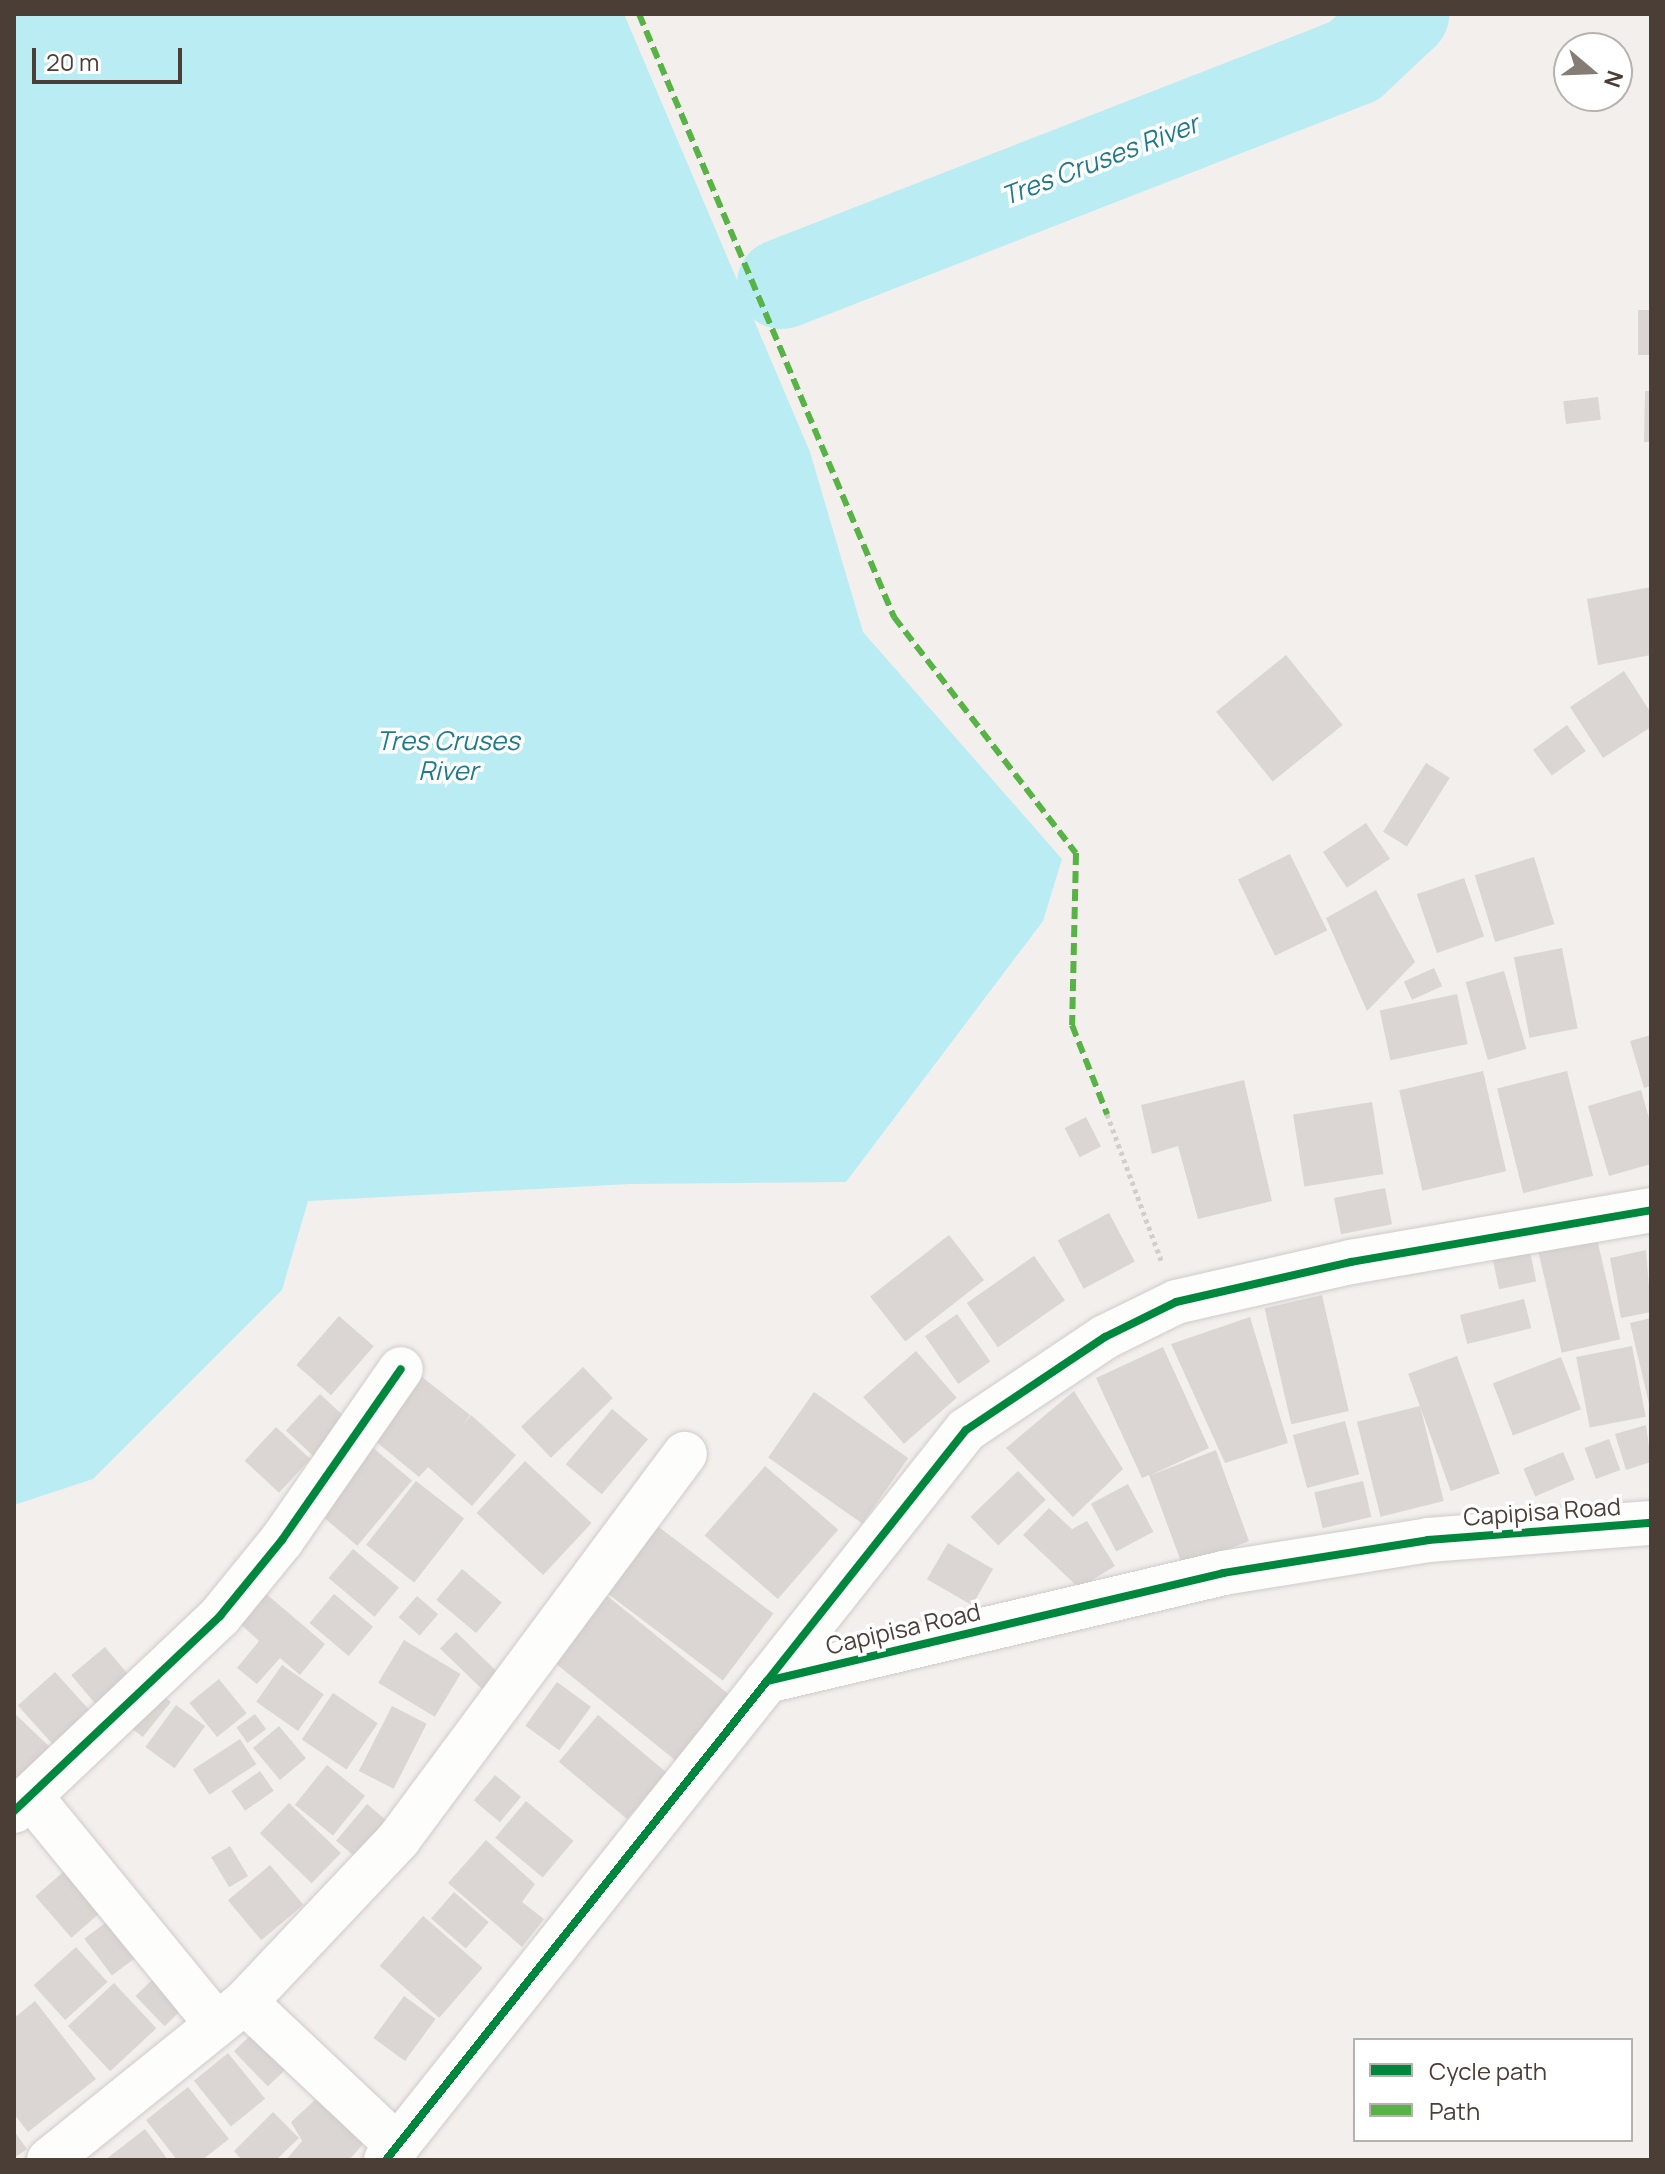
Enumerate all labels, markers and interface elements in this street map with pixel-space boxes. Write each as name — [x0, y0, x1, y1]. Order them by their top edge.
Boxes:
scale bar — [36, 32, 186, 82]
north arrow — [1553, 32, 1633, 112]
text: 20 m — [46, 45, 99, 78]
text: N — [1597, 67, 1631, 92]
water label: Tres Cruses River — [997, 108, 1203, 212]
water label: Tres Cruses River — [376, 725, 520, 786]
street label: Capipisa Road — [1462, 1491, 1622, 1531]
street label: Capipisa Road — [823, 1596, 983, 1660]
legend — [1353, 2038, 1633, 2142]
text: Cycle path — [1429, 2054, 1547, 2087]
text: Path — [1429, 2094, 1480, 2127]

